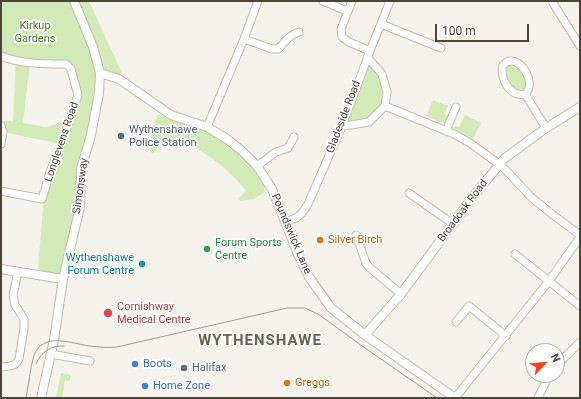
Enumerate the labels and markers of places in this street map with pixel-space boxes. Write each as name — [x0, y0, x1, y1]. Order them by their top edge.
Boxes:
place label: Wythenshawe Police Station — [129, 123, 197, 149]
marker: Wythenshawe Police Station — [116, 131, 126, 141]
place label: Silver Birch — [328, 233, 382, 247]
marker: Silver Birch — [315, 235, 325, 245]
place label: Forum Sports Centre — [215, 236, 282, 262]
marker: Forum Sports Centre — [202, 244, 212, 254]
place label: Wythenshawe Forum Centre — [66, 251, 134, 277]
marker: Wythenshawe Forum Centre — [137, 259, 147, 269]
place label: Cornishway Medical Centre — [117, 300, 191, 326]
marker: Cornishway Medical Centre — [102, 307, 114, 319]
place label: Boots — [143, 357, 172, 371]
marker: Boots — [130, 359, 140, 369]
place label: Halifax — [192, 361, 226, 375]
marker: Halifax — [179, 363, 189, 373]
place label: Greggs — [295, 376, 330, 390]
marker: Greggs — [282, 378, 292, 388]
place label: Home Zone — [153, 379, 210, 393]
marker: Home Zone — [140, 381, 150, 391]

